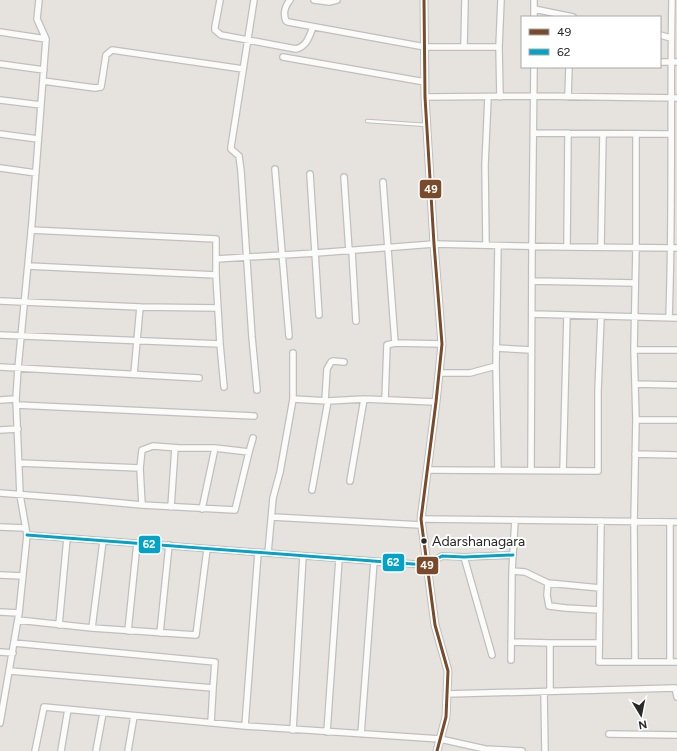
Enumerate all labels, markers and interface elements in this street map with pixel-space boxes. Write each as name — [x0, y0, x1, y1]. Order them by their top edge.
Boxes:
legend — [521, 16, 661, 68]
text: 49 — [557, 25, 571, 39]
text: 62 — [557, 45, 571, 59]
line badge: 49 — [419, 179, 442, 199]
text: 49 — [424, 183, 438, 196]
place label: Adarshanagara — [432, 533, 525, 550]
line badge: 62 — [138, 535, 161, 554]
marker: Adarshanagara — [419, 536, 429, 546]
text: 62 — [143, 538, 155, 551]
line badge: 62 — [382, 553, 405, 572]
text: 62 — [387, 556, 399, 569]
line badge: 49 — [416, 556, 439, 575]
text: 49 — [420, 559, 434, 572]
north arrow — [621, 695, 661, 735]
text: N — [637, 717, 648, 731]

